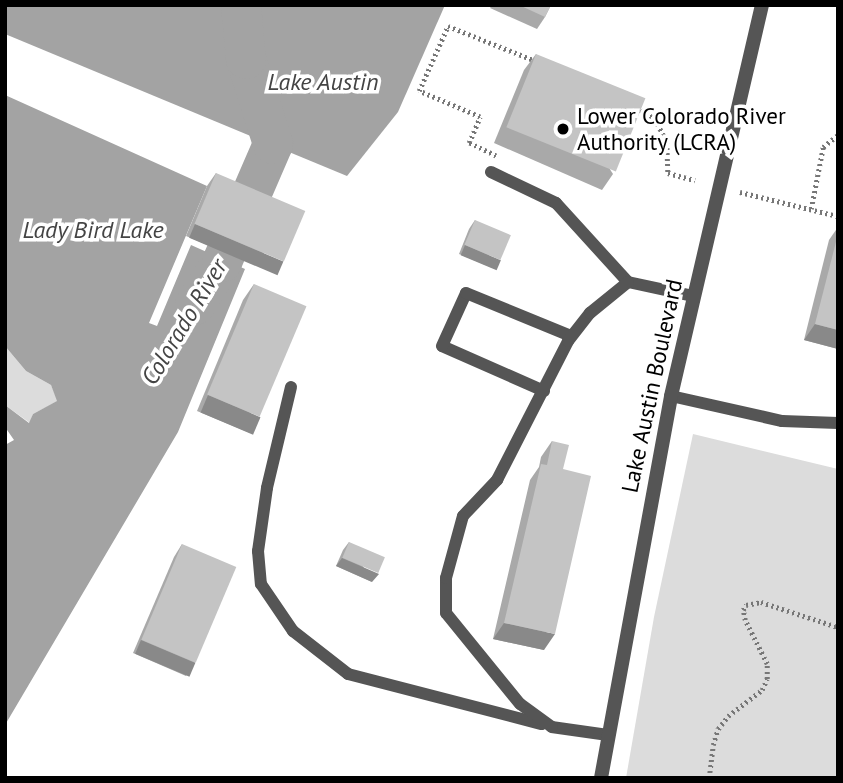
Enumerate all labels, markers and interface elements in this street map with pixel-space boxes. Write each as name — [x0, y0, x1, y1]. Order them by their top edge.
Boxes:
water label: Lake Austin — [267, 68, 379, 96]
place label: Lower Colorado River Authority (LCRA) — [577, 102, 786, 156]
marker: Lower Colorado River Authority (LCRA) — [555, 121, 571, 137]
water label: Lady Bird Lake — [22, 216, 164, 244]
water label: Colorado River — [135, 254, 233, 390]
street label: Lake Austin Boulevard — [616, 276, 688, 496]

